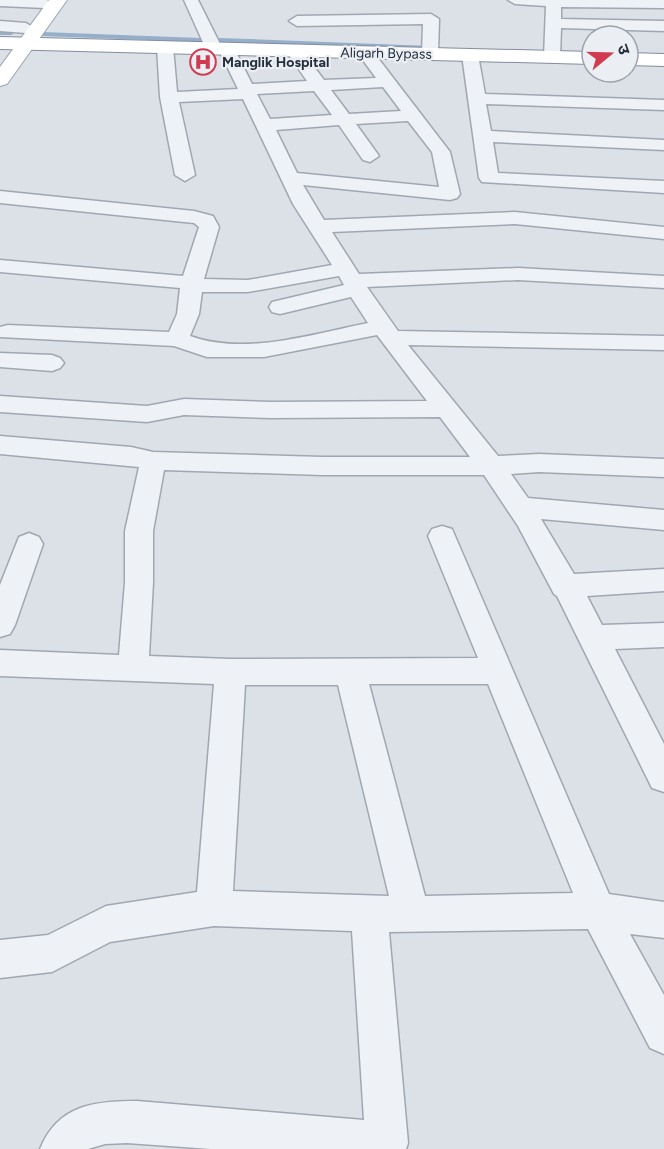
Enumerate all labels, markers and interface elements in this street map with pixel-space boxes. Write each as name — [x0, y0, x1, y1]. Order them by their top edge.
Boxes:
north arrow — [580, 24, 640, 84]
text: उ — [613, 42, 634, 57]
street label: Aligarh Bypass — [340, 44, 432, 63]
hospital icon: Manglik Hospital — [188, 47, 218, 77]
place label: Manglik Hospital — [222, 54, 329, 71]

